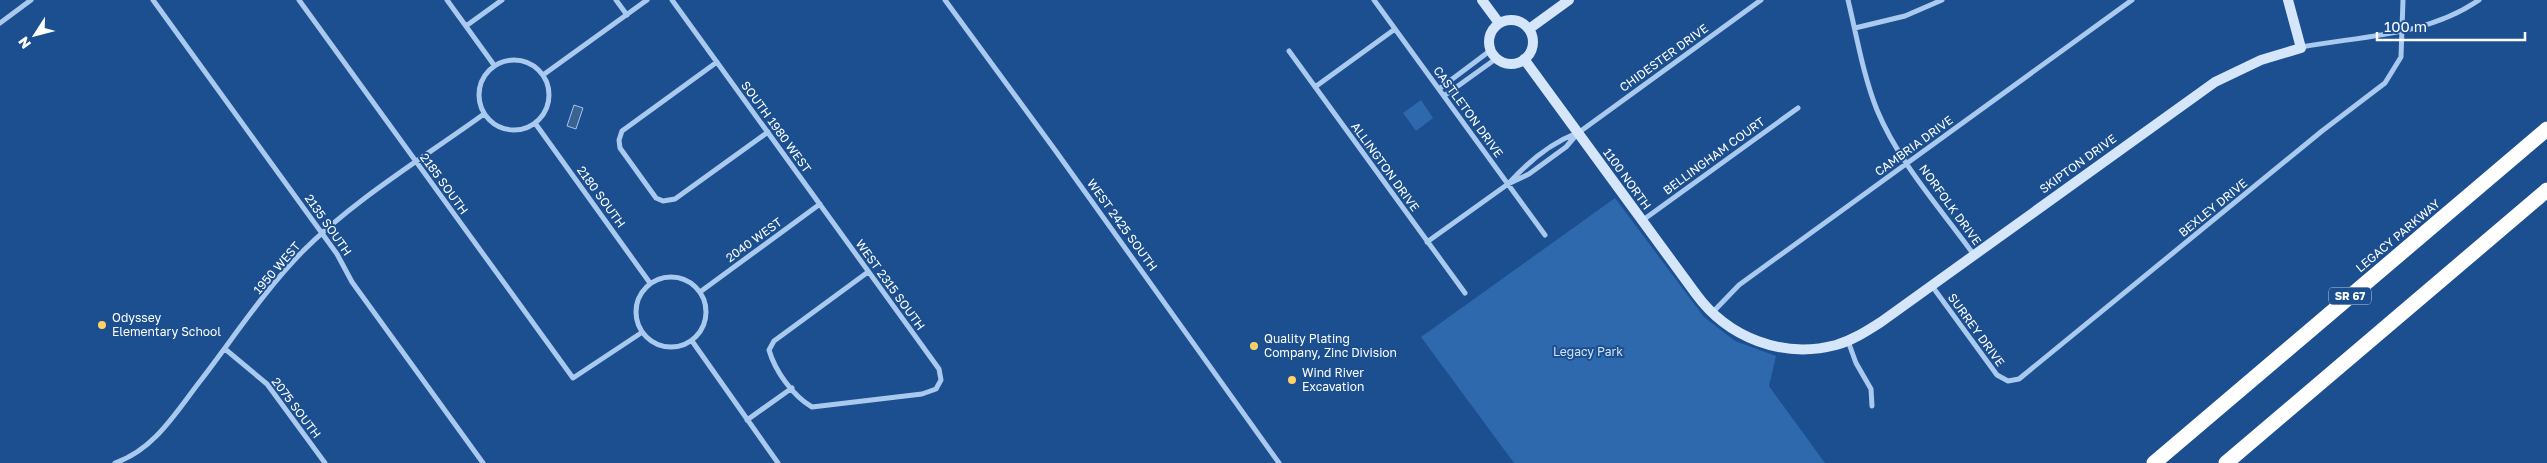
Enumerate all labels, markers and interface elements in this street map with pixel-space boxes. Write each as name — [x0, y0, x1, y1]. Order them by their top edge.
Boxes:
north arrow — [10, 10, 60, 60]
scale bar — [2377, 10, 2524, 42]
text: 100 m — [2384, 17, 2427, 35]
street label: CHIDESTER DRIVE — [1616, 20, 1711, 95]
text: N — [14, 34, 34, 52]
street label: CASTLETON DRIVE — [1430, 63, 1507, 160]
street label: SOUTH 1980 WEST — [738, 78, 815, 176]
street label: CAMBRIA DRIVE — [1872, 112, 1956, 179]
street label: BELLINGHAM COURT — [1660, 113, 1768, 198]
street label: ALLINGTON DRIVE — [1348, 119, 1423, 214]
street label: SKIPTON DRIVE — [2036, 131, 2119, 197]
street label: 1100 NORTH — [1600, 145, 1655, 212]
street label: 2185 SOUTH — [417, 150, 472, 217]
street label: NORFOLK DRIVE — [1916, 161, 1985, 248]
street label: 2180 SOUTH — [574, 163, 629, 230]
street label: BEXLEY DRIVE — [2175, 175, 2250, 240]
street label: WEST 2425 SOUTH — [1084, 176, 1161, 274]
street label: 2135 SOUTH — [302, 191, 355, 258]
street label: LEGACY PARKWAY — [2352, 196, 2443, 275]
street label: 2040 WEST — [723, 214, 785, 265]
street label: WEST 2315 SOUTH — [852, 236, 928, 333]
street label: 1950 WEST — [250, 238, 304, 297]
road number: SR 67 — [2329, 288, 2371, 304]
street label: SURREY DRIVE — [1945, 290, 2008, 369]
place label: Odyssey Elementary School — [112, 310, 221, 339]
marker: Odyssey Elementary School — [96, 319, 108, 331]
place label: Quality Plating Company, Zinc Division — [1264, 331, 1397, 360]
marker: Quality Plating Company, Zinc Division — [1248, 340, 1260, 352]
park label: Legacy Park — [1553, 344, 1623, 359]
place label: Wind River Excavation — [1302, 365, 1364, 394]
street label: 2075 SOUTH — [269, 374, 324, 441]
marker: Wind River Excavation — [1286, 374, 1298, 386]

